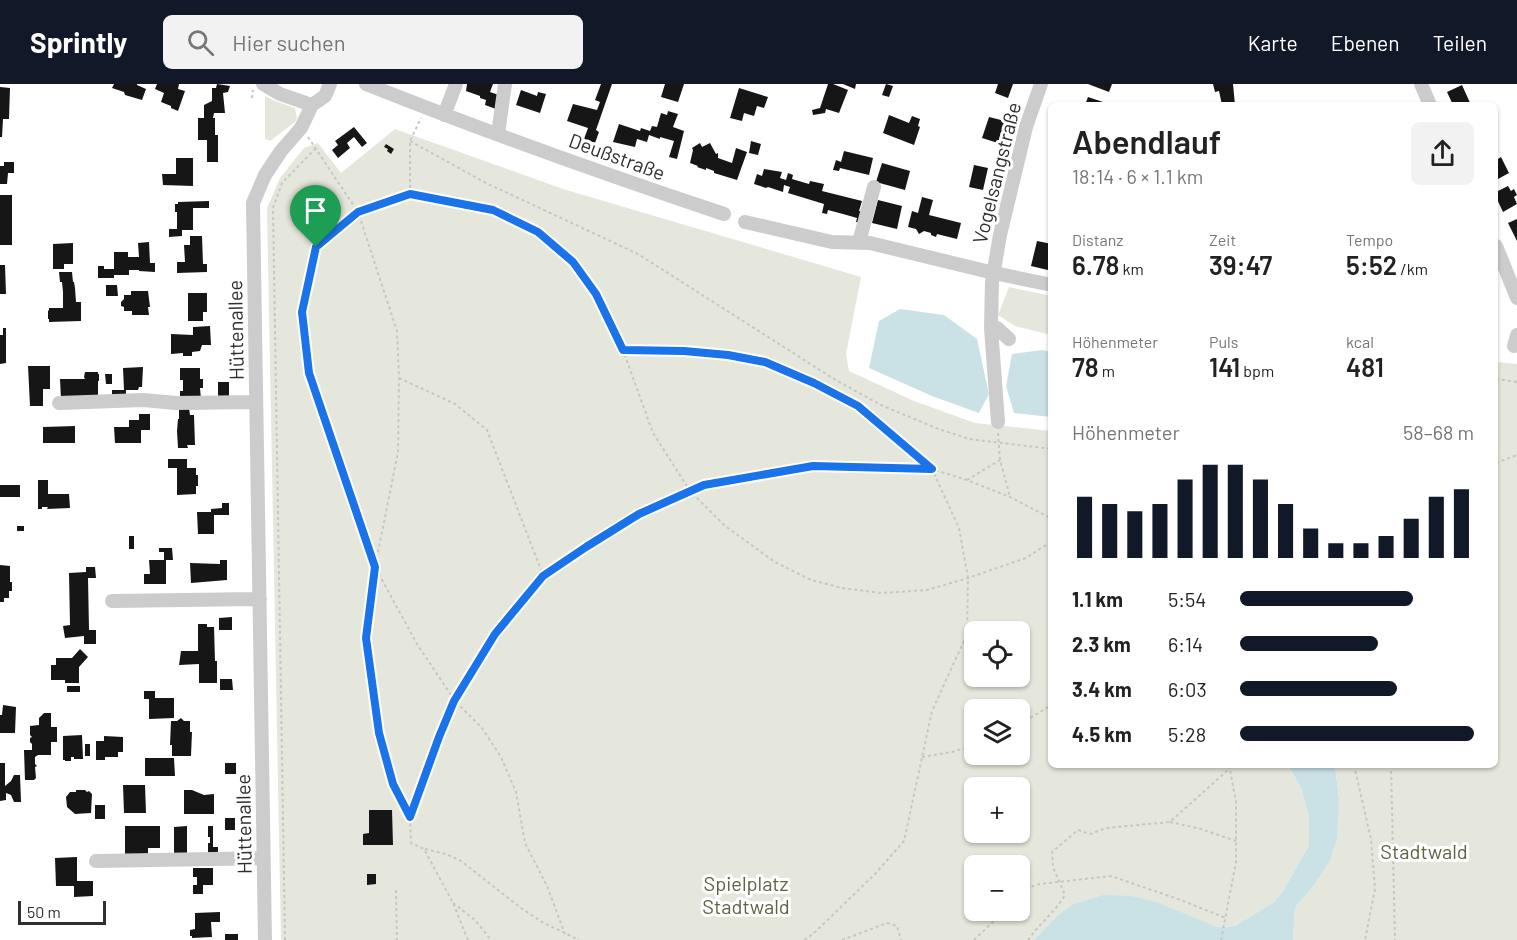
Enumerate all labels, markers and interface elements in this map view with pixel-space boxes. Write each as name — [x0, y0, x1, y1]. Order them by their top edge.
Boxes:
search box — [163, 15, 583, 69]
text: Sprintly — [30, 25, 127, 59]
icon: search — [184, 26, 217, 59]
text: Hier suchen — [232, 29, 346, 55]
text: Karte — [1248, 30, 1298, 55]
text: Ebenen — [1331, 30, 1400, 55]
text: Teilen — [1433, 30, 1487, 55]
street label: Vogelsangstraße — [967, 100, 1025, 246]
text: Abendlauf — [1072, 121, 1221, 161]
button: share — [1411, 122, 1474, 185]
street label: Deußstraße — [566, 128, 669, 185]
text: 18:14 · 6 × 1.1 km — [1072, 164, 1203, 188]
pin — [290, 185, 341, 247]
icon: arrive — [299, 194, 332, 227]
text: Distanz — [1072, 230, 1123, 249]
text: Zeit — [1209, 230, 1236, 249]
text: Tempo — [1346, 230, 1393, 249]
text: 6.78 — [1072, 249, 1119, 280]
text: 39:47 — [1209, 249, 1272, 280]
text: 5:52 — [1346, 249, 1397, 280]
text: km — [1119, 259, 1144, 278]
text: /km — [1397, 259, 1428, 278]
street label: Hüttenallee — [222, 280, 248, 380]
text: Höhenmeter — [1072, 332, 1158, 351]
text: Puls — [1209, 332, 1238, 351]
text: kcal — [1346, 332, 1374, 351]
text: 78 — [1072, 351, 1099, 382]
text: 141 — [1209, 351, 1240, 382]
text: 481 — [1346, 351, 1384, 382]
text: m — [1099, 361, 1115, 380]
text: bpm — [1240, 361, 1274, 380]
text: Höhenmeter — [1072, 420, 1180, 444]
text: 58–68 m — [1403, 420, 1474, 444]
text: 1.1 km — [1072, 587, 1123, 611]
text: 5:54 — [1168, 587, 1206, 611]
map controls — [964, 621, 1030, 921]
button: locate — [964, 621, 1030, 687]
text: 2.3 km — [1072, 632, 1131, 656]
text: 6:14 — [1168, 632, 1203, 656]
text: 3.4 km — [1072, 677, 1132, 701]
text: 6:03 — [1168, 677, 1207, 701]
button: layers — [964, 699, 1030, 765]
text: 4.5 km — [1072, 722, 1132, 746]
text: 5:28 — [1168, 722, 1206, 746]
street label: Hüttenallee — [230, 774, 256, 874]
button: + — [964, 777, 1030, 843]
park label: Stadtwald — [1380, 839, 1468, 863]
button: − — [964, 855, 1030, 921]
park label: Spielplatz Stadtwald — [702, 871, 790, 918]
scale bar — [18, 898, 106, 926]
text: 50 m — [27, 902, 61, 921]

